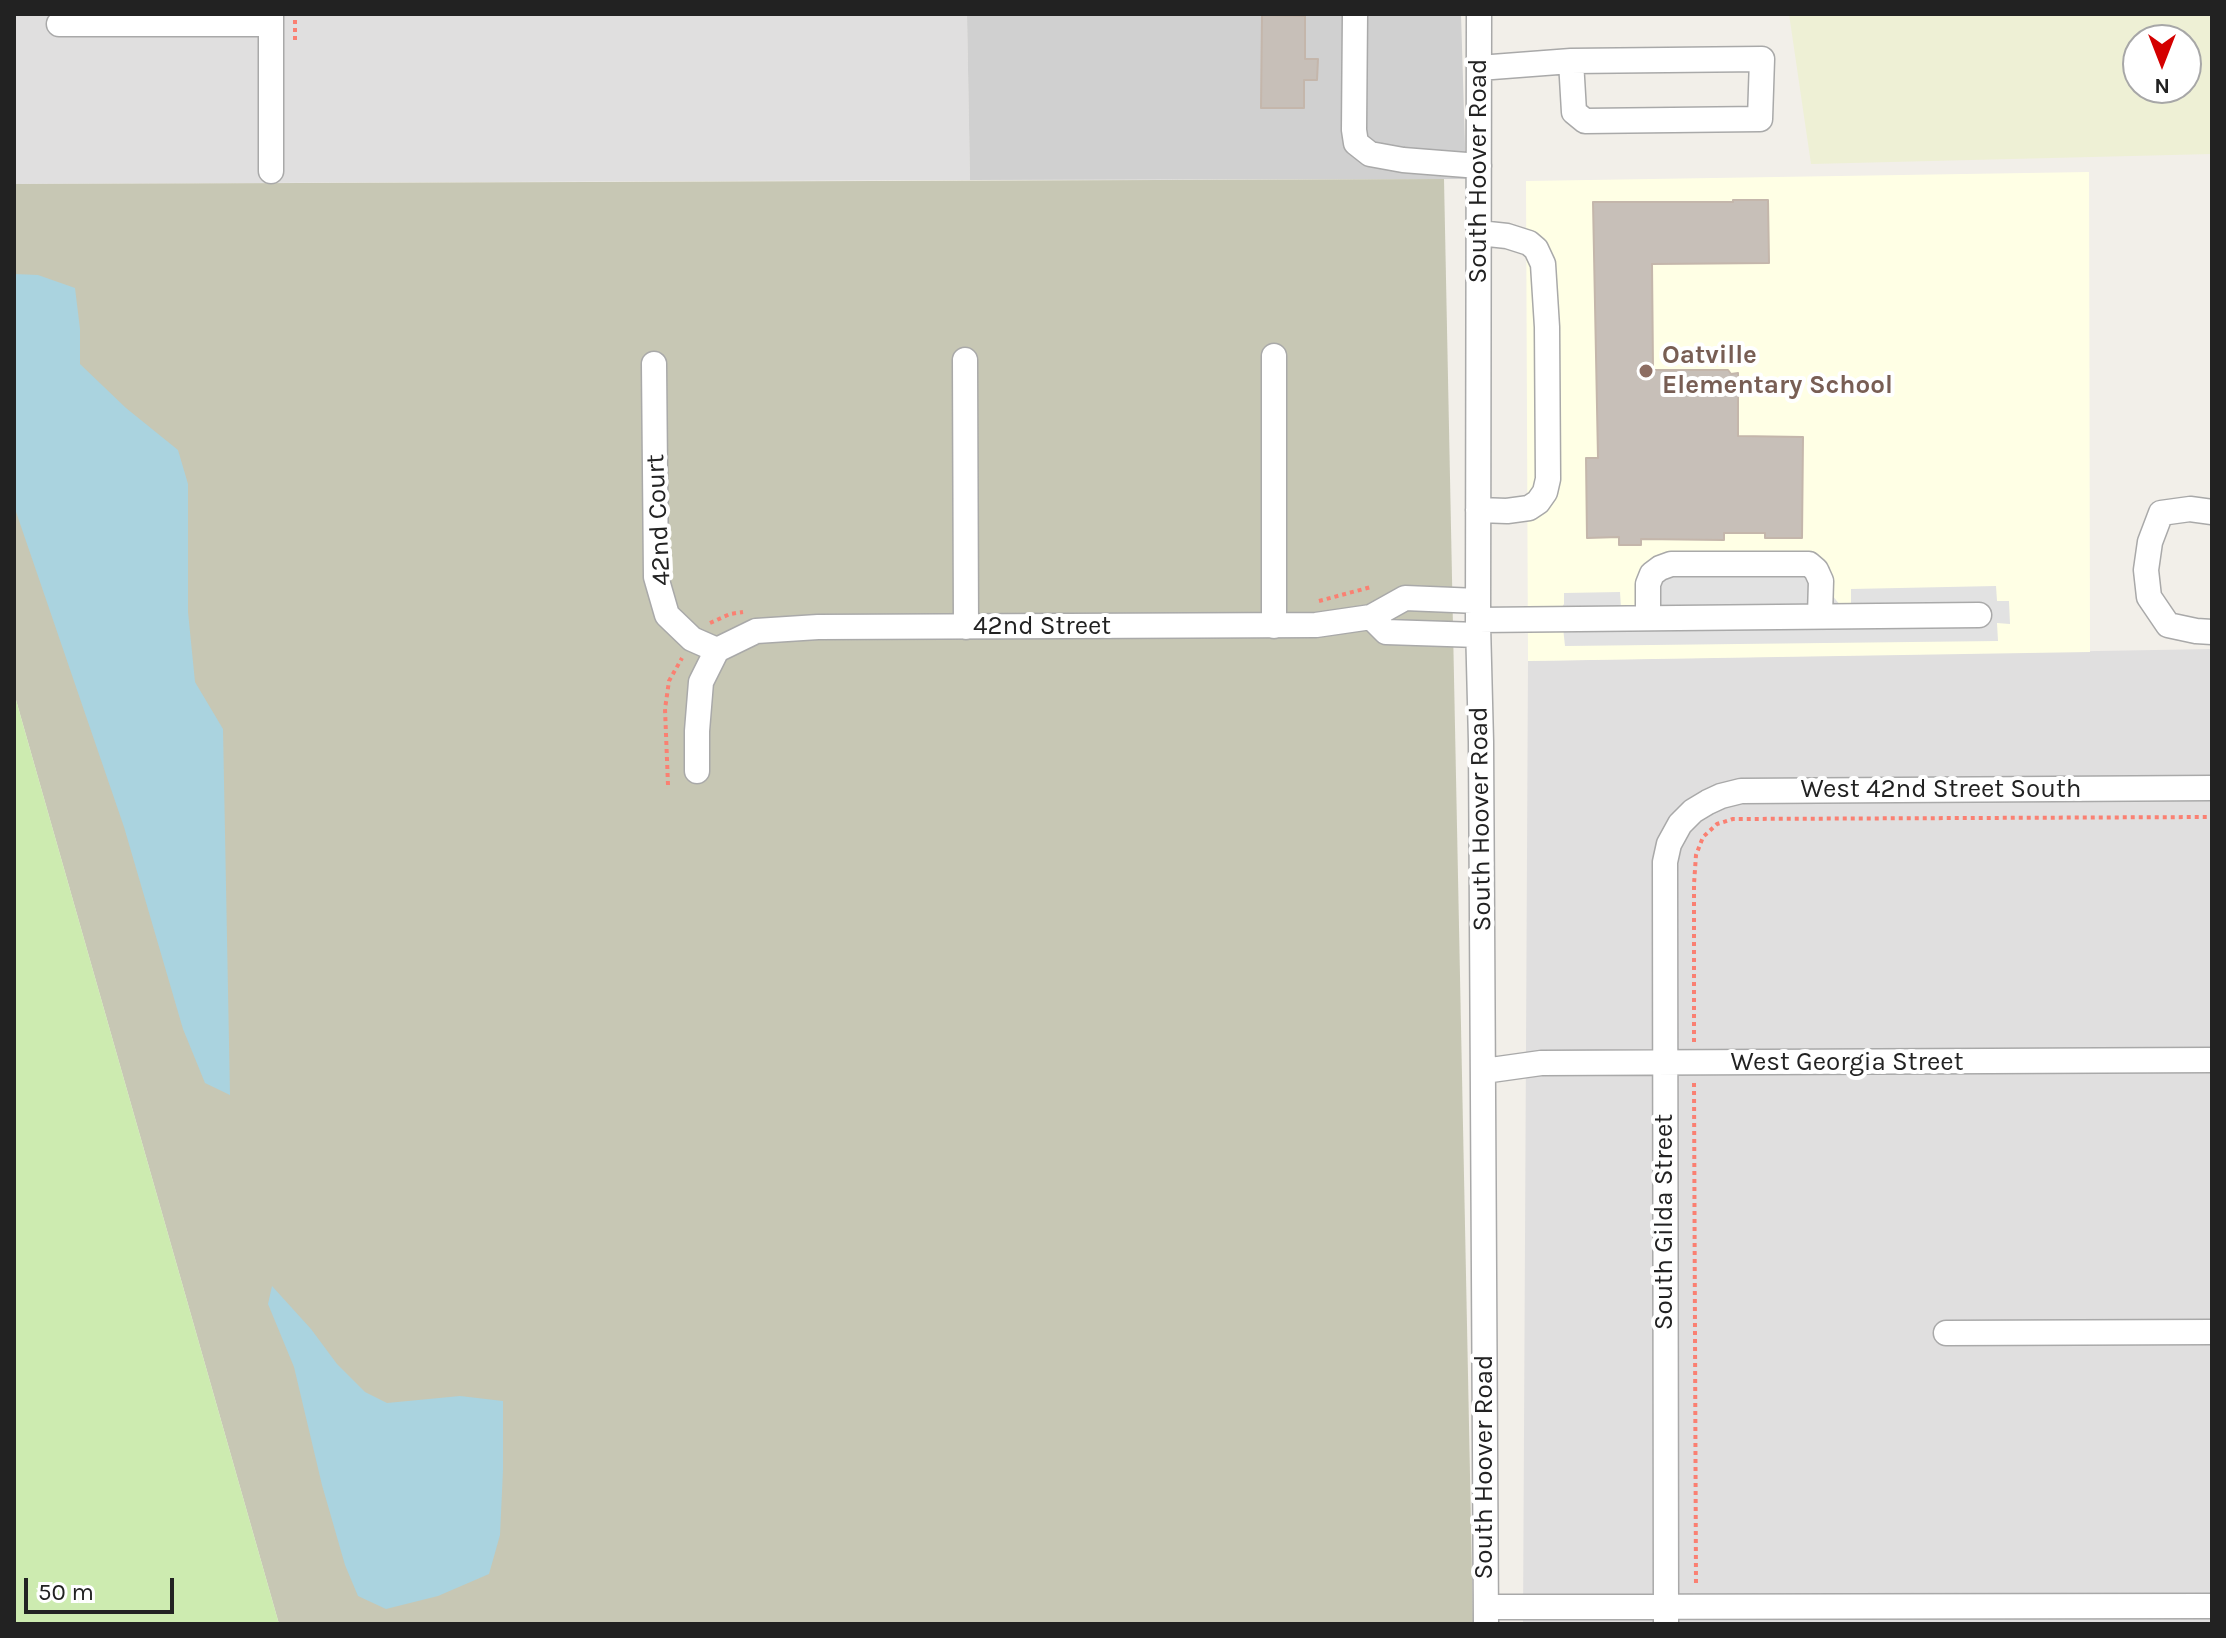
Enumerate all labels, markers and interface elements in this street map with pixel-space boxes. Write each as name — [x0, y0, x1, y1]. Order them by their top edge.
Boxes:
north arrow — [2122, 24, 2202, 104]
street label: South Hoover Road — [1463, 59, 1495, 283]
text: N — [2154, 73, 2170, 99]
place label: Oatville Elementary School — [1662, 340, 1893, 402]
marker: Oatville Elementary School — [1637, 362, 1655, 380]
street label: 42nd Court — [640, 453, 678, 587]
street label: 42nd Street — [973, 611, 1111, 643]
street label: South Hoover Road — [1463, 706, 1499, 932]
street label: West 42nd Street South — [1801, 774, 2081, 806]
street label: West Georgia Street — [1731, 1047, 1963, 1079]
street label: South Gilda Street — [1649, 1114, 1681, 1330]
street label: South Hoover Road — [1469, 1355, 1501, 1579]
scale bar — [28, 1562, 178, 1612]
text: 50 m — [38, 1578, 94, 1606]

